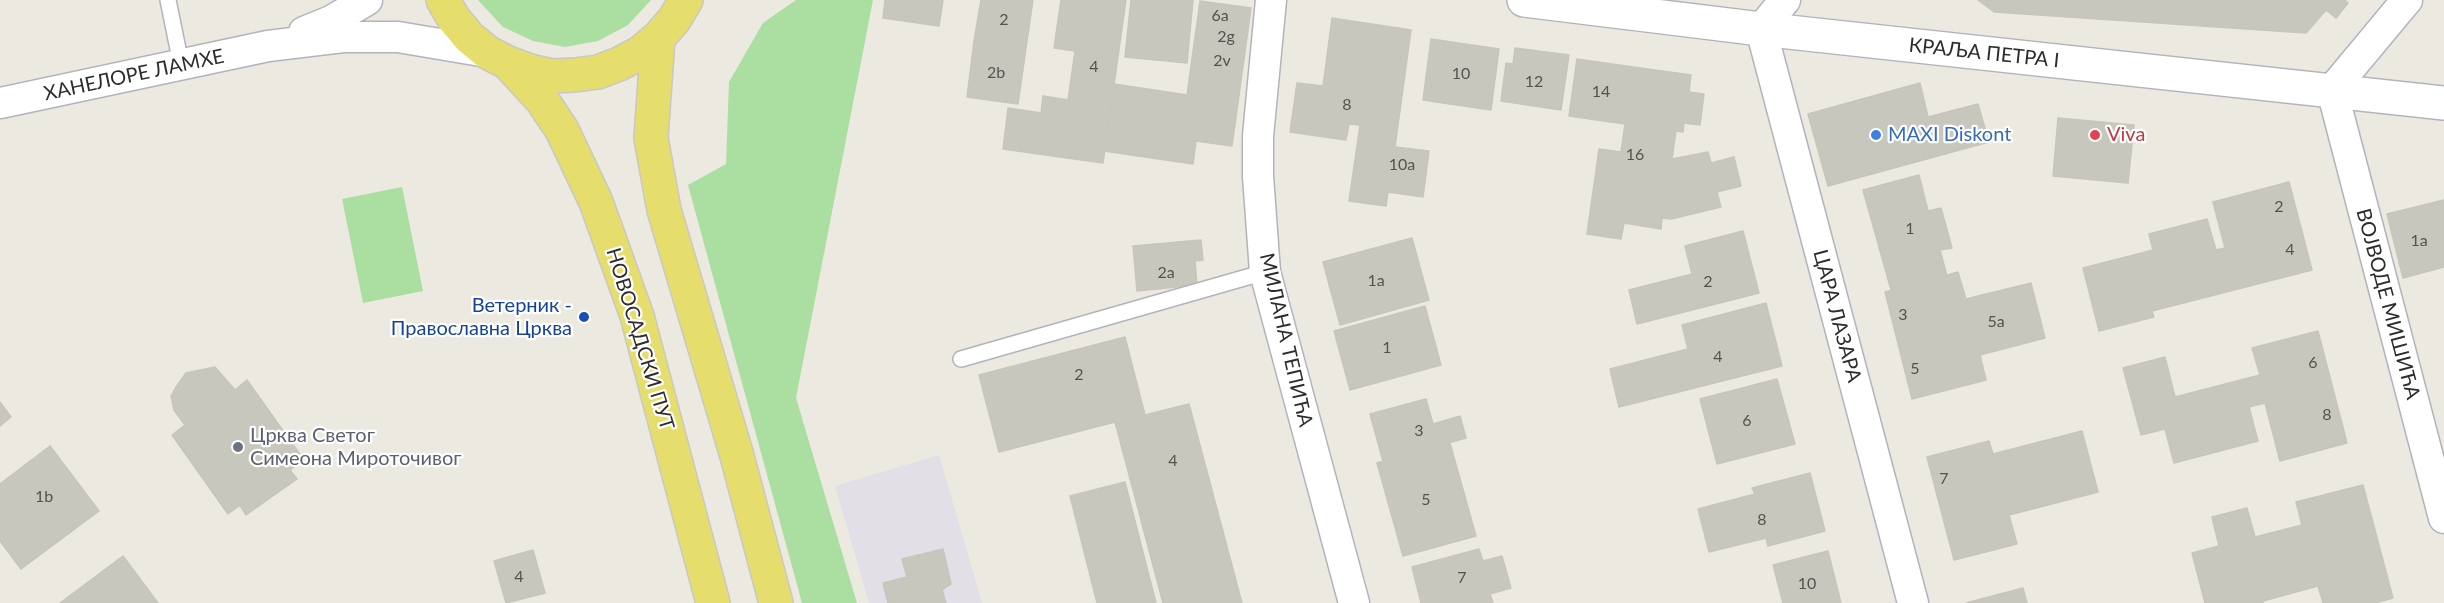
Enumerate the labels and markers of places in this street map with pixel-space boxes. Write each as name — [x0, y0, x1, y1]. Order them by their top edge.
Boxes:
place label: MAXI Diskont — [1888, 123, 2011, 147]
place label: Viva — [2107, 123, 2145, 147]
marker: MAXI Diskont — [1869, 128, 1883, 142]
marker: Viva — [2088, 128, 2102, 142]
place label: Ветерник - Православна Црква — [391, 294, 572, 341]
marker: Ветерник - Православна Црква — [577, 310, 591, 324]
place label: Црква Светог Симеона Мироточивог — [250, 424, 462, 471]
marker: Црква Светог Симеона Мироточивог — [231, 440, 245, 454]

